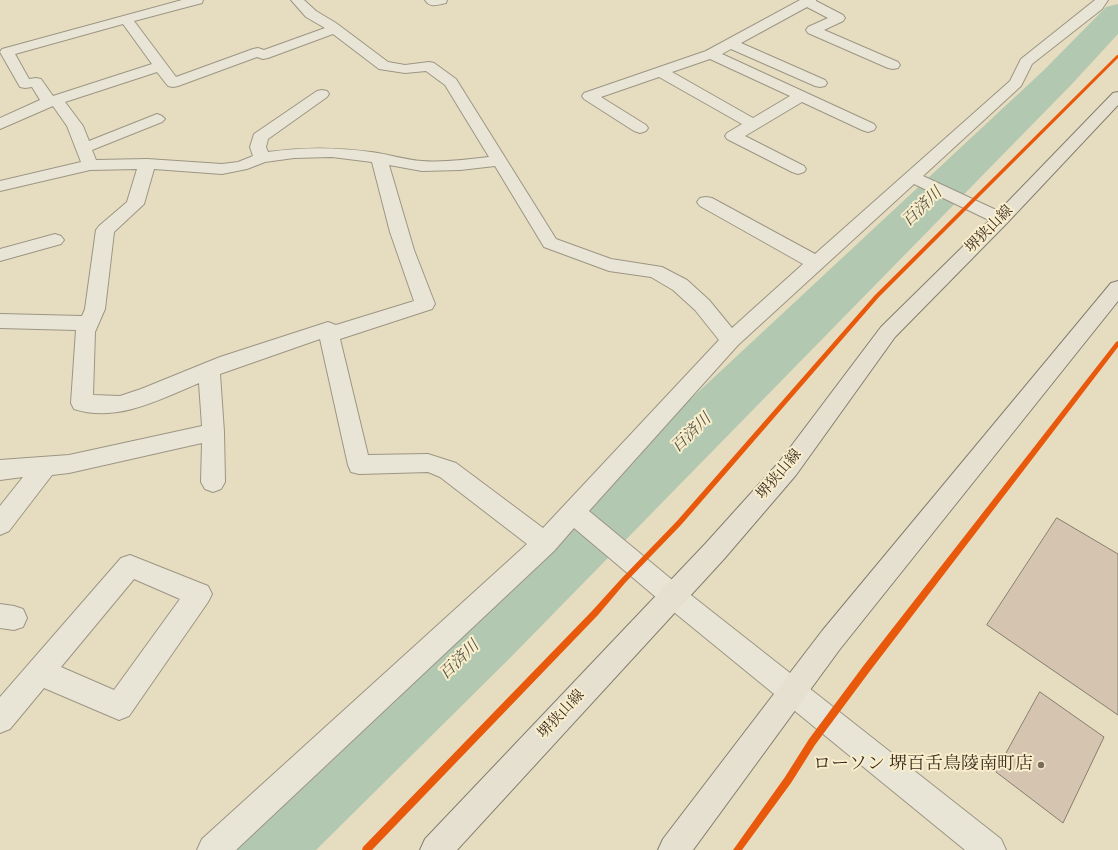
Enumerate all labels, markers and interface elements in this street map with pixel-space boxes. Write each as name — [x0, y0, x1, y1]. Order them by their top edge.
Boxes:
water label: 百済川 — [899, 184, 947, 232]
street label: 堺狭山線 — [962, 202, 1018, 258]
water label: 百済川 — [668, 410, 716, 458]
street label: 堺狭山線 — [754, 446, 806, 504]
water label: 百済川 — [436, 637, 484, 685]
street label: 堺狭山線 — [535, 687, 589, 743]
place label: ローソン 堺百舌鳥陵南町店 — [813, 754, 1033, 776]
marker: ローソン 堺百舌鳥陵南町店 — [1036, 760, 1046, 770]

